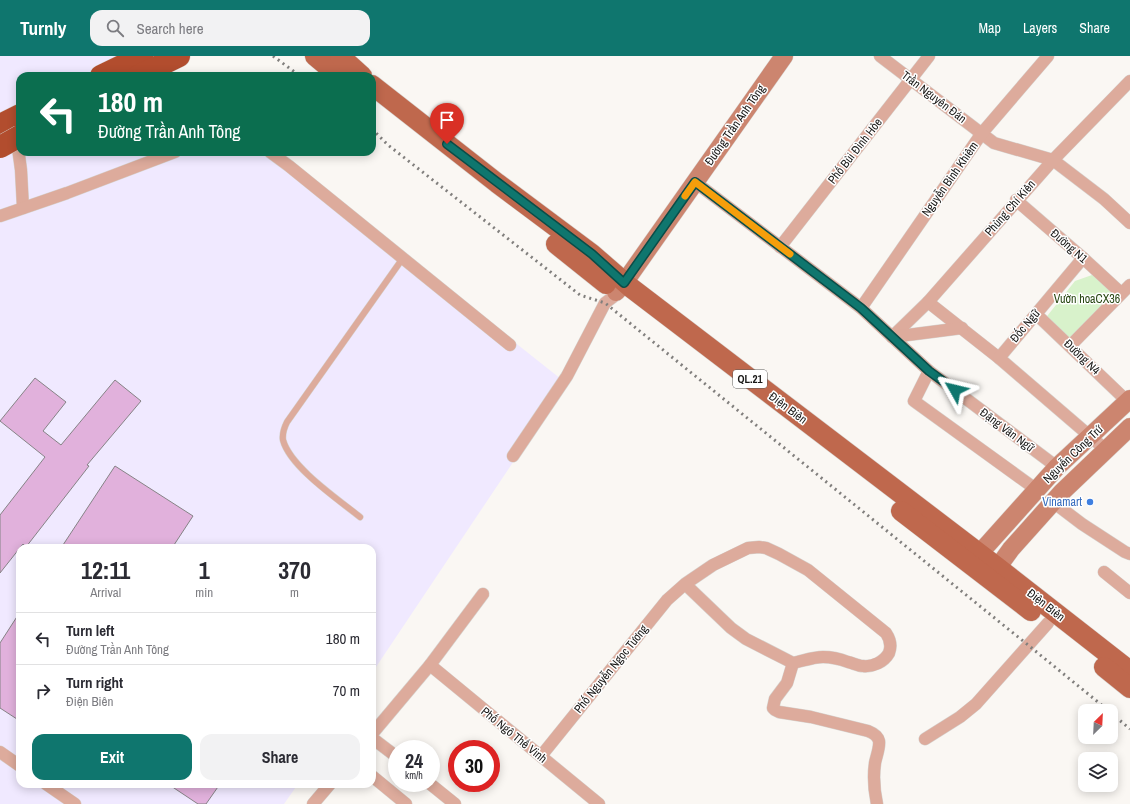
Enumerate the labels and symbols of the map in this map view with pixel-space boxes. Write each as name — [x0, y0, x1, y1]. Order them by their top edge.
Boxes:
street label: Trần Nguyên Đán — [898, 67, 970, 127]
street label: Đường Trần Anh Tông — [701, 81, 769, 169]
pin — [430, 103, 464, 144]
street label: Phố Bùi Đình Hòe — [824, 115, 886, 187]
street label: Nguyễn Bỉnh Khiêm — [918, 138, 982, 220]
street label: Phùng Chí Kiên — [981, 177, 1039, 239]
street label: Đường N1 — [1047, 225, 1091, 267]
park label: Vườn hoaCX36 — [1054, 291, 1120, 307]
street label: Đốc Ngữ — [1007, 306, 1044, 346]
street label: Đường N4 — [1061, 336, 1104, 379]
position arrow — [934, 369, 976, 411]
road number: QL.21 — [733, 370, 767, 388]
street label: Điện Biên — [766, 388, 810, 428]
street label: Đặng Văn Ngữ — [977, 404, 1038, 456]
street label: Nguyễn Công Trứ — [1040, 421, 1107, 487]
place label: Vinamart — [1042, 494, 1082, 510]
marker: Vinamart — [1085, 497, 1095, 507]
street label: Điện Biên — [1024, 585, 1068, 625]
street label: Phố Nguyễn Ngọc Tương — [570, 621, 652, 717]
street label: Phố Ngô Thế Vinh — [478, 703, 550, 767]
north arrow — [1078, 704, 1118, 744]
speed limit sign: 30 — [448, 740, 500, 792]

